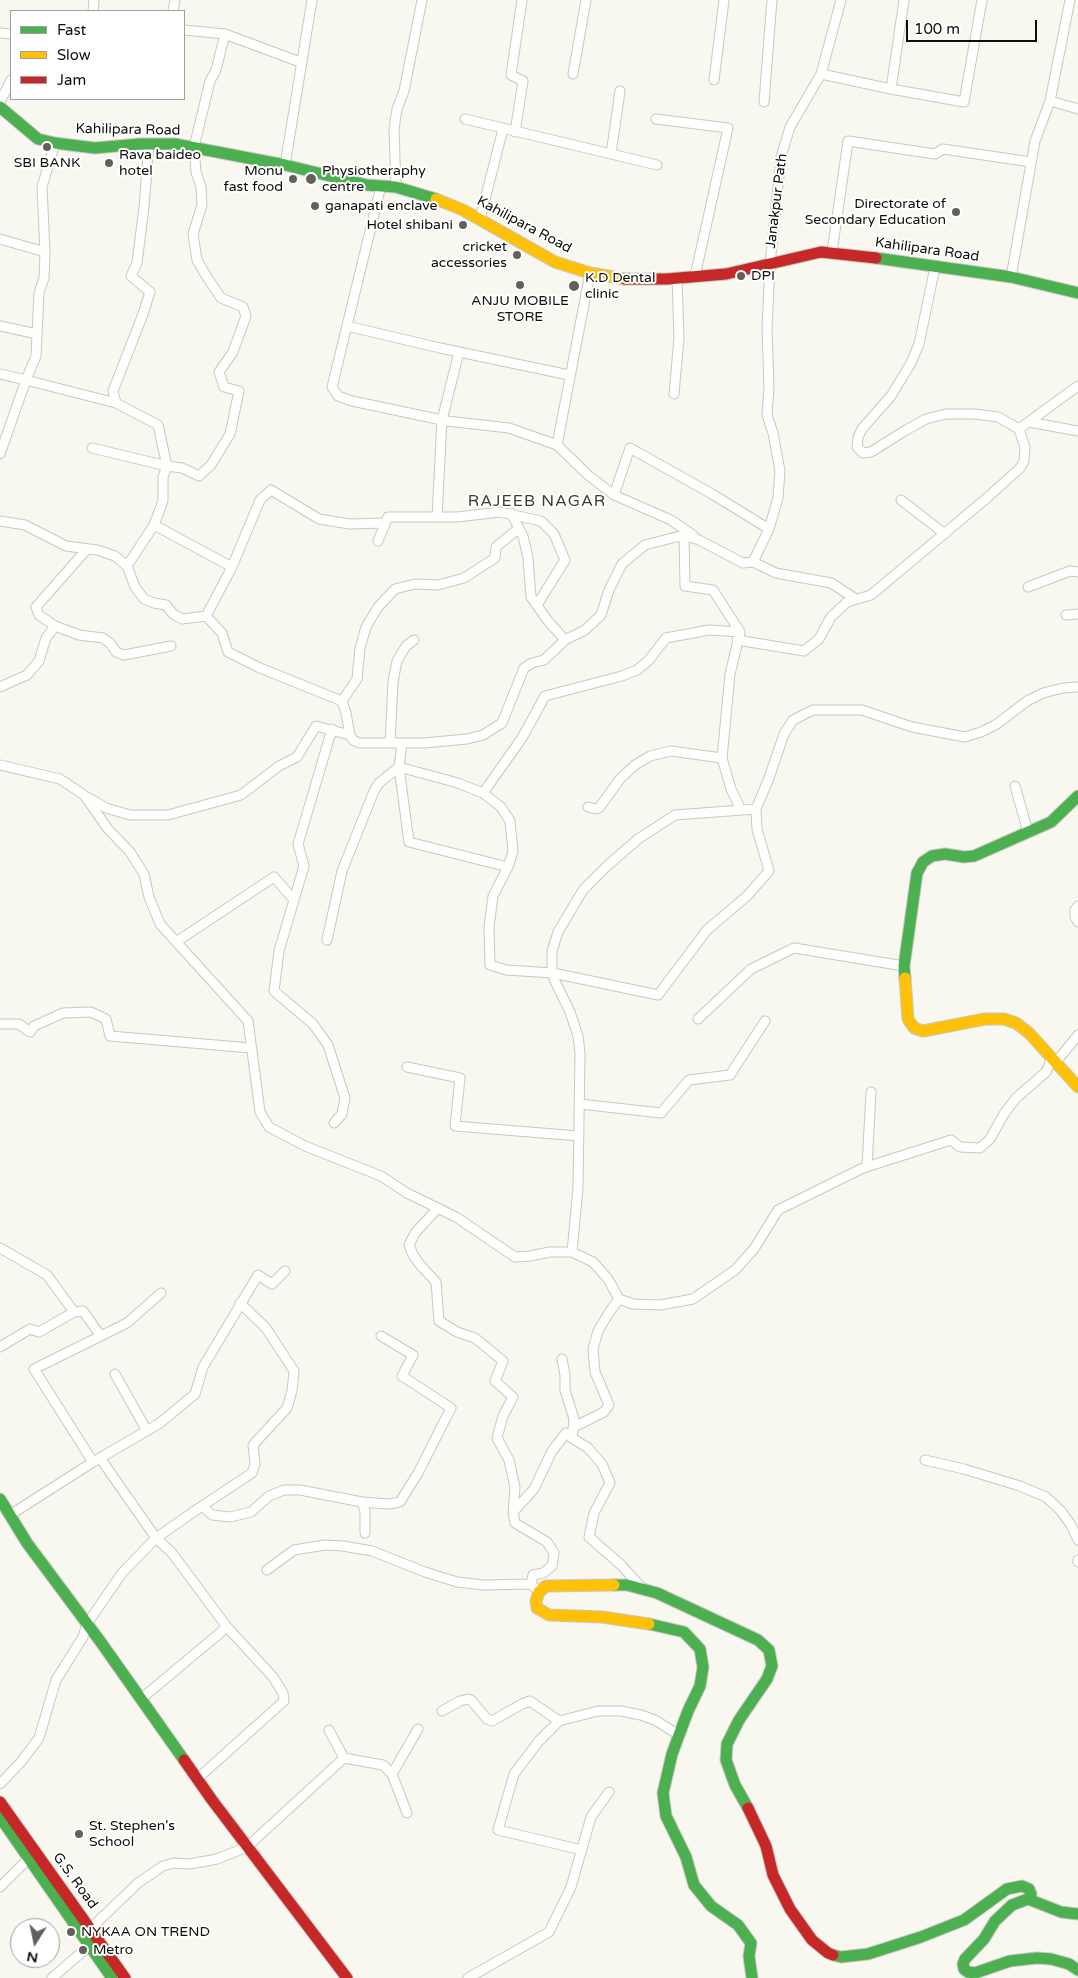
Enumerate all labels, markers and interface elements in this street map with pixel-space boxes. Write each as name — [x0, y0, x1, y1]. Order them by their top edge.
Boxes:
legend — [10, 10, 185, 100]
scale bar — [908, 10, 1039, 42]
text: 100 m — [914, 20, 960, 38]
text: Fast — [57, 21, 86, 39]
text: Slow — [57, 46, 91, 64]
text: Jam — [57, 71, 86, 89]
street label: Kahilipara Road — [75, 121, 181, 139]
marker: SBI BANK — [41, 141, 53, 153]
place label: Rava baideo hotel — [119, 147, 201, 180]
street label: Janakpur Path — [763, 153, 791, 249]
place label: SBI BANK — [14, 155, 80, 171]
marker: Rava baideo hotel — [103, 157, 115, 169]
place label: Monu fast food — [224, 163, 283, 196]
place label: Physiotheraphy centre — [322, 163, 426, 196]
marker: Physiotheraphy centre — [304, 172, 318, 186]
marker: Monu fast food — [287, 173, 299, 185]
street label: Kahilipara Road — [474, 193, 574, 257]
place label: Directorate of Secondary Education — [805, 196, 946, 228]
place label: ganapati enclave — [325, 198, 437, 214]
marker: ganapati enclave — [309, 200, 321, 212]
marker: Directorate of Secondary Education — [950, 206, 962, 218]
place label: Hotel shibani — [366, 217, 453, 233]
marker: Hotel shibani — [457, 219, 469, 231]
street label: Kahilipara Road — [874, 234, 980, 266]
place label: cricket accessories — [431, 239, 507, 272]
marker: cricket accessories — [511, 249, 523, 261]
place label: DPI — [751, 268, 775, 284]
place label: K.D Dental clinic — [585, 270, 655, 302]
marker: DPI — [735, 270, 747, 282]
marker: ANJU MOBILE STORE — [514, 279, 526, 291]
marker: K.D Dental clinic — [567, 279, 581, 293]
place label: ANJU MOBILE STORE — [471, 293, 569, 326]
district label: RAJEEB NAGAR — [466, 492, 608, 512]
place label: St. Stephen's School — [89, 1818, 175, 1850]
marker: St. Stephen's School — [73, 1828, 85, 1840]
street label: G.S. Road — [49, 1850, 101, 1912]
north arrow — [10, 1918, 60, 1968]
place label: NYKAA ON TREND — [81, 1924, 210, 1940]
marker: NYKAA ON TREND — [65, 1926, 77, 1938]
place label: Metro — [93, 1942, 133, 1958]
marker: Metro — [77, 1944, 89, 1956]
text: N — [25, 1948, 39, 1967]

